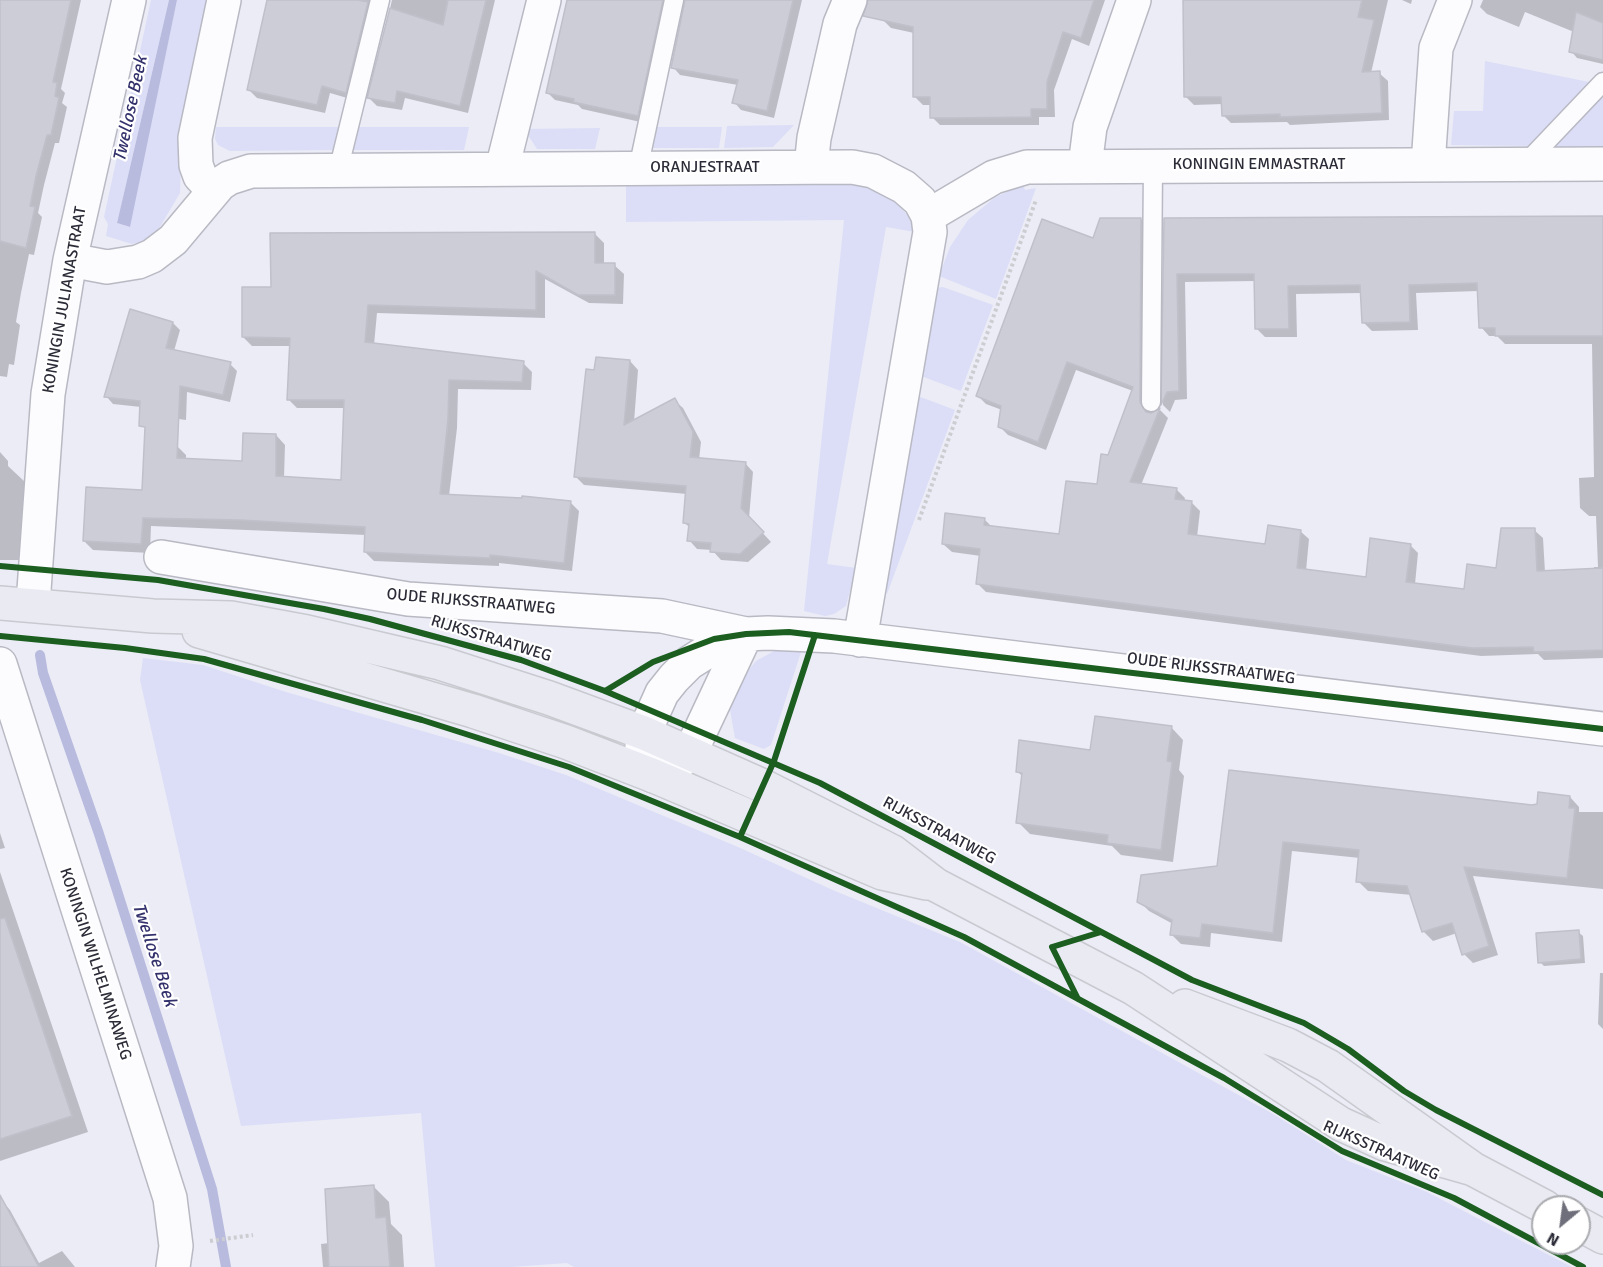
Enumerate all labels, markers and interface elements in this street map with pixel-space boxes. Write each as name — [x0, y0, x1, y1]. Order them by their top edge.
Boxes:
water label: Twellose Beek — [109, 54, 153, 164]
street label: KONINGIN EMMASTRAAT — [1173, 155, 1345, 175]
street label: ORANJESTRAAT — [650, 158, 760, 178]
street label: KONINGIN JULIANASTRAAT — [39, 205, 91, 395]
street label: OUDE RIJKSSTRAATWEG — [386, 585, 556, 619]
street label: RIJKSSTRAATWEG — [428, 612, 554, 666]
street label: OUDE RIJKSSTRAATWEG — [1126, 649, 1296, 689]
street label: RIJKSSTRAATWEG — [879, 793, 999, 869]
street label: KONINGIN WILHELMINAWEG — [55, 865, 135, 1063]
water label: Twellose Beek — [127, 900, 181, 1010]
street label: RIJKSSTRAATWEG — [1320, 1117, 1442, 1185]
north arrow — [1531, 1195, 1591, 1255]
text: N — [1544, 1228, 1563, 1250]

